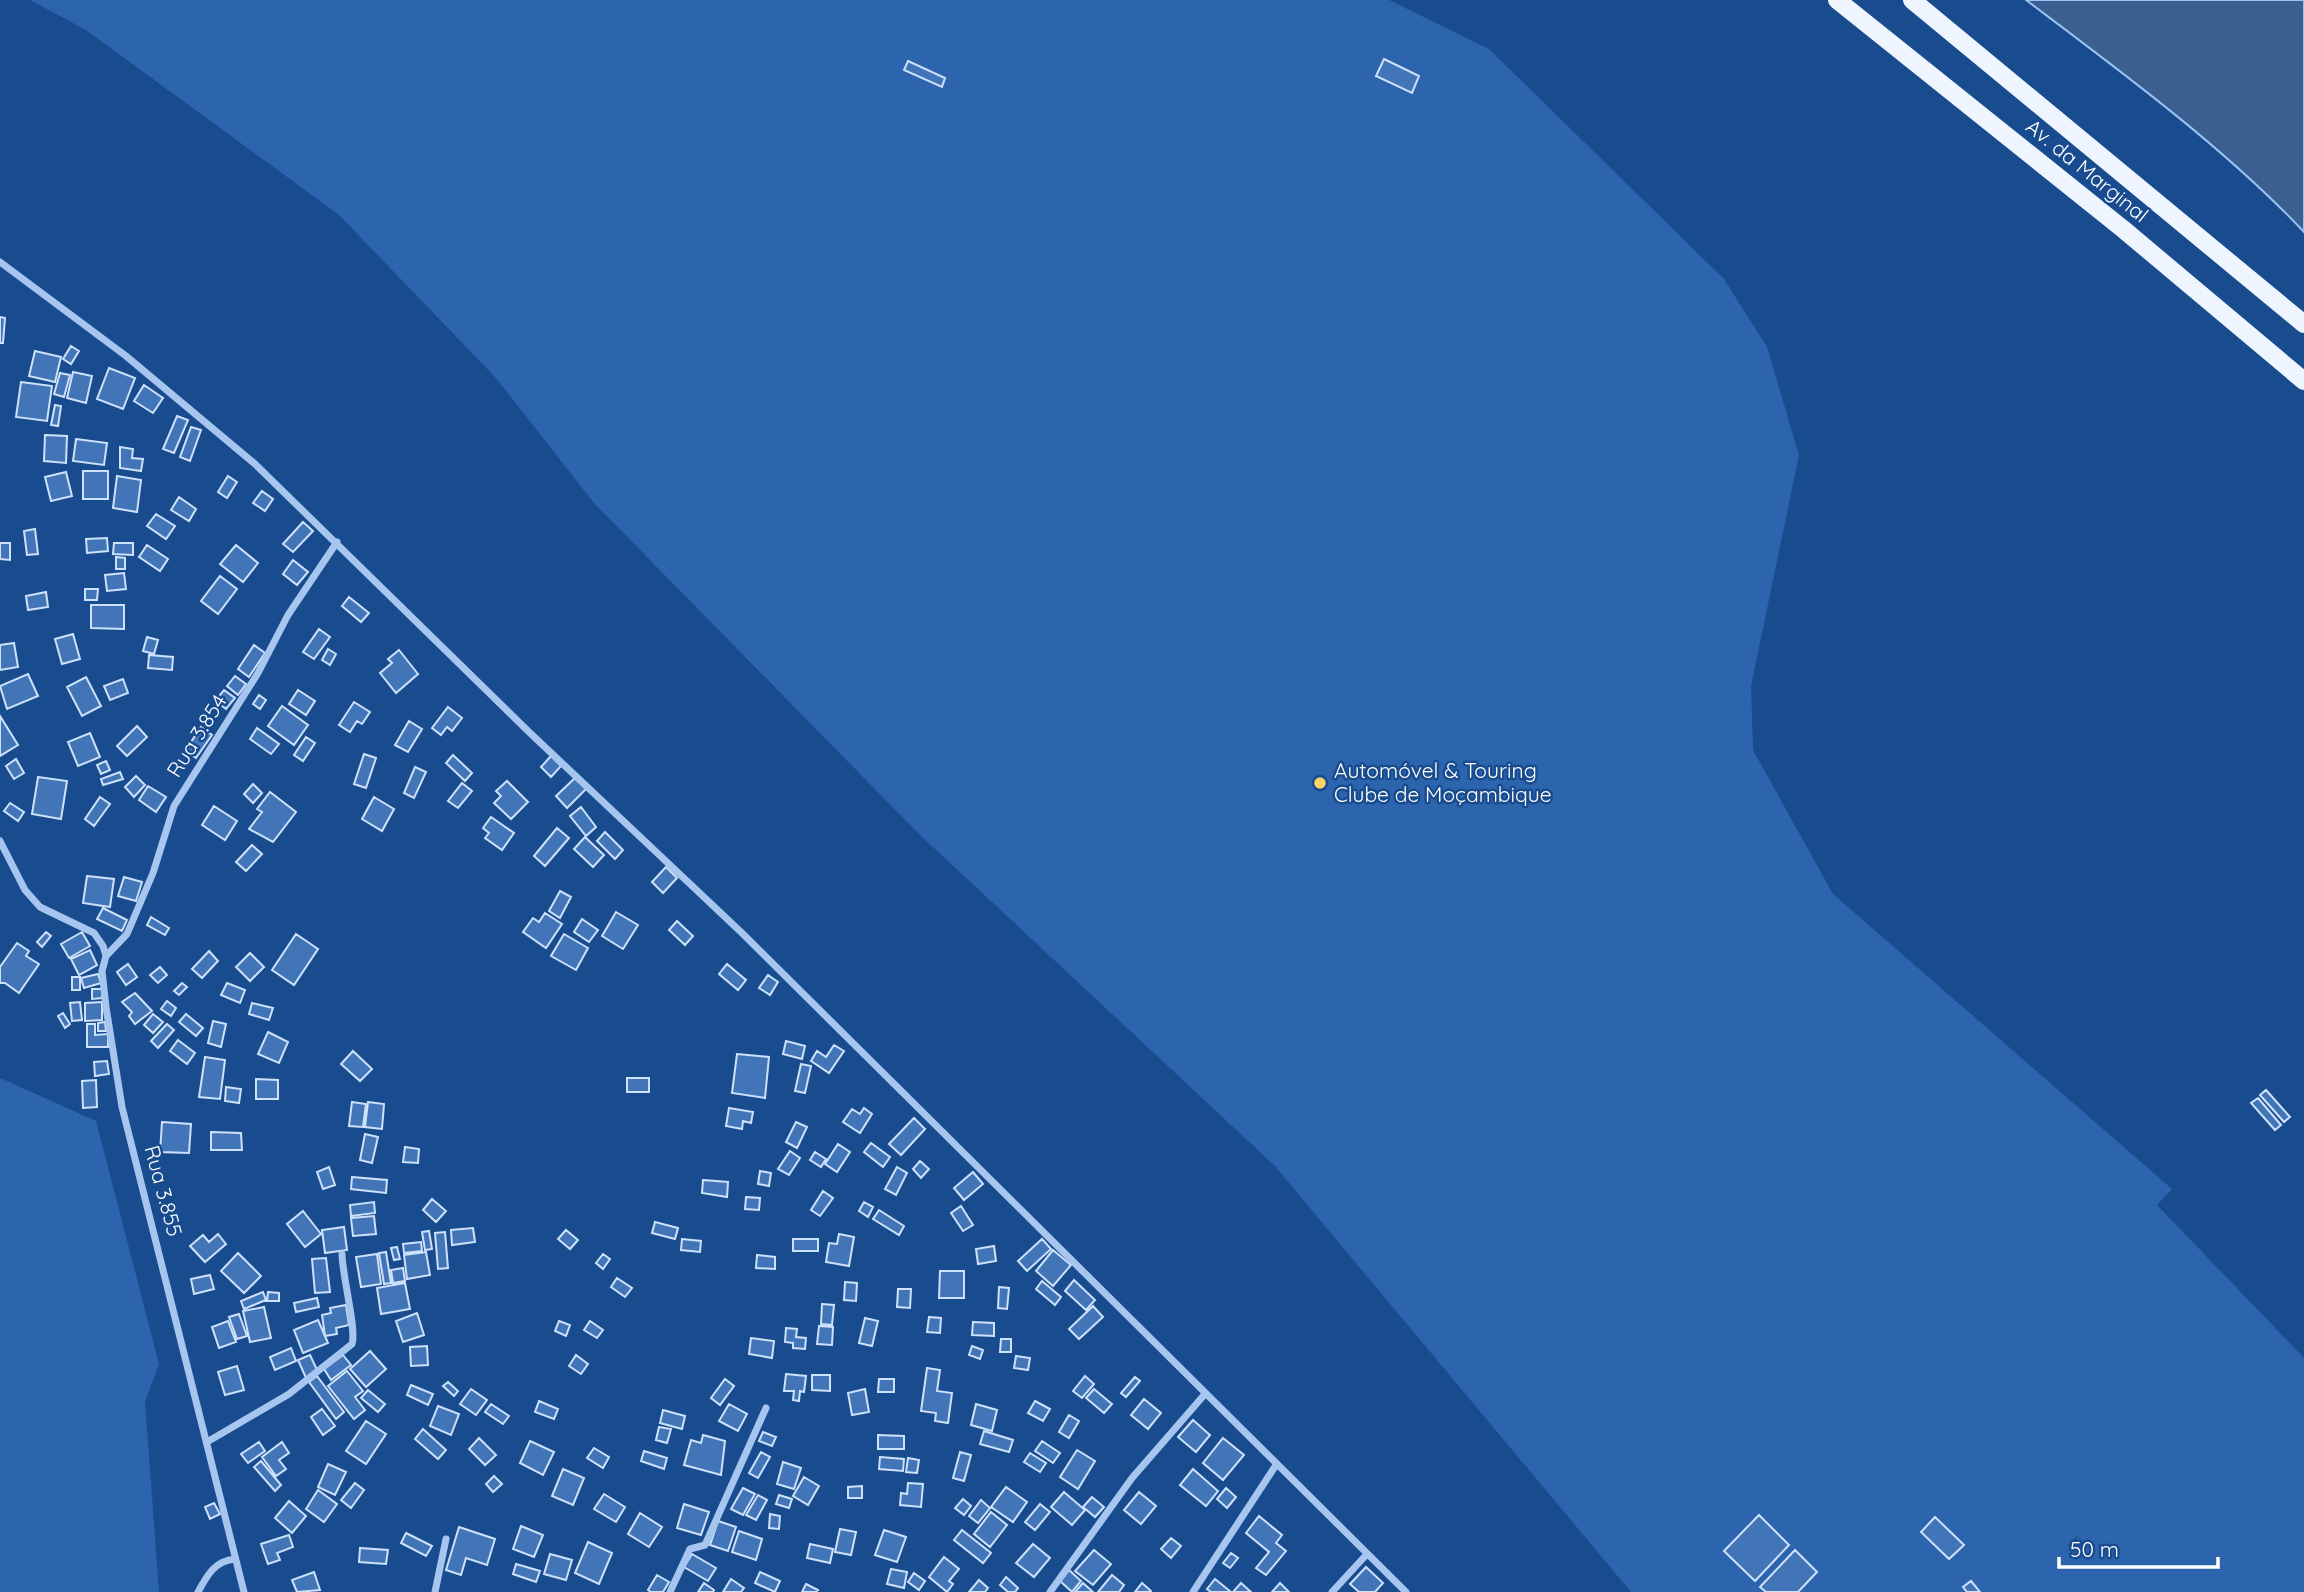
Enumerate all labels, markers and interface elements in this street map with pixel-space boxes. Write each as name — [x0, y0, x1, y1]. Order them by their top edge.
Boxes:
street label: Av. da Marginal — [2021, 113, 2154, 228]
street label: Rua 3.854 — [161, 689, 232, 782]
place label: Automóvel & Touring Clube de Moçambique — [1334, 757, 1552, 807]
marker: Automóvel & Touring Clube de Moçambique — [1312, 775, 1328, 791]
street label: Rua 3.855 — [139, 1142, 189, 1239]
scale bar — [2059, 1526, 2218, 1570]
text: 50 m — [2070, 1536, 2119, 1562]

